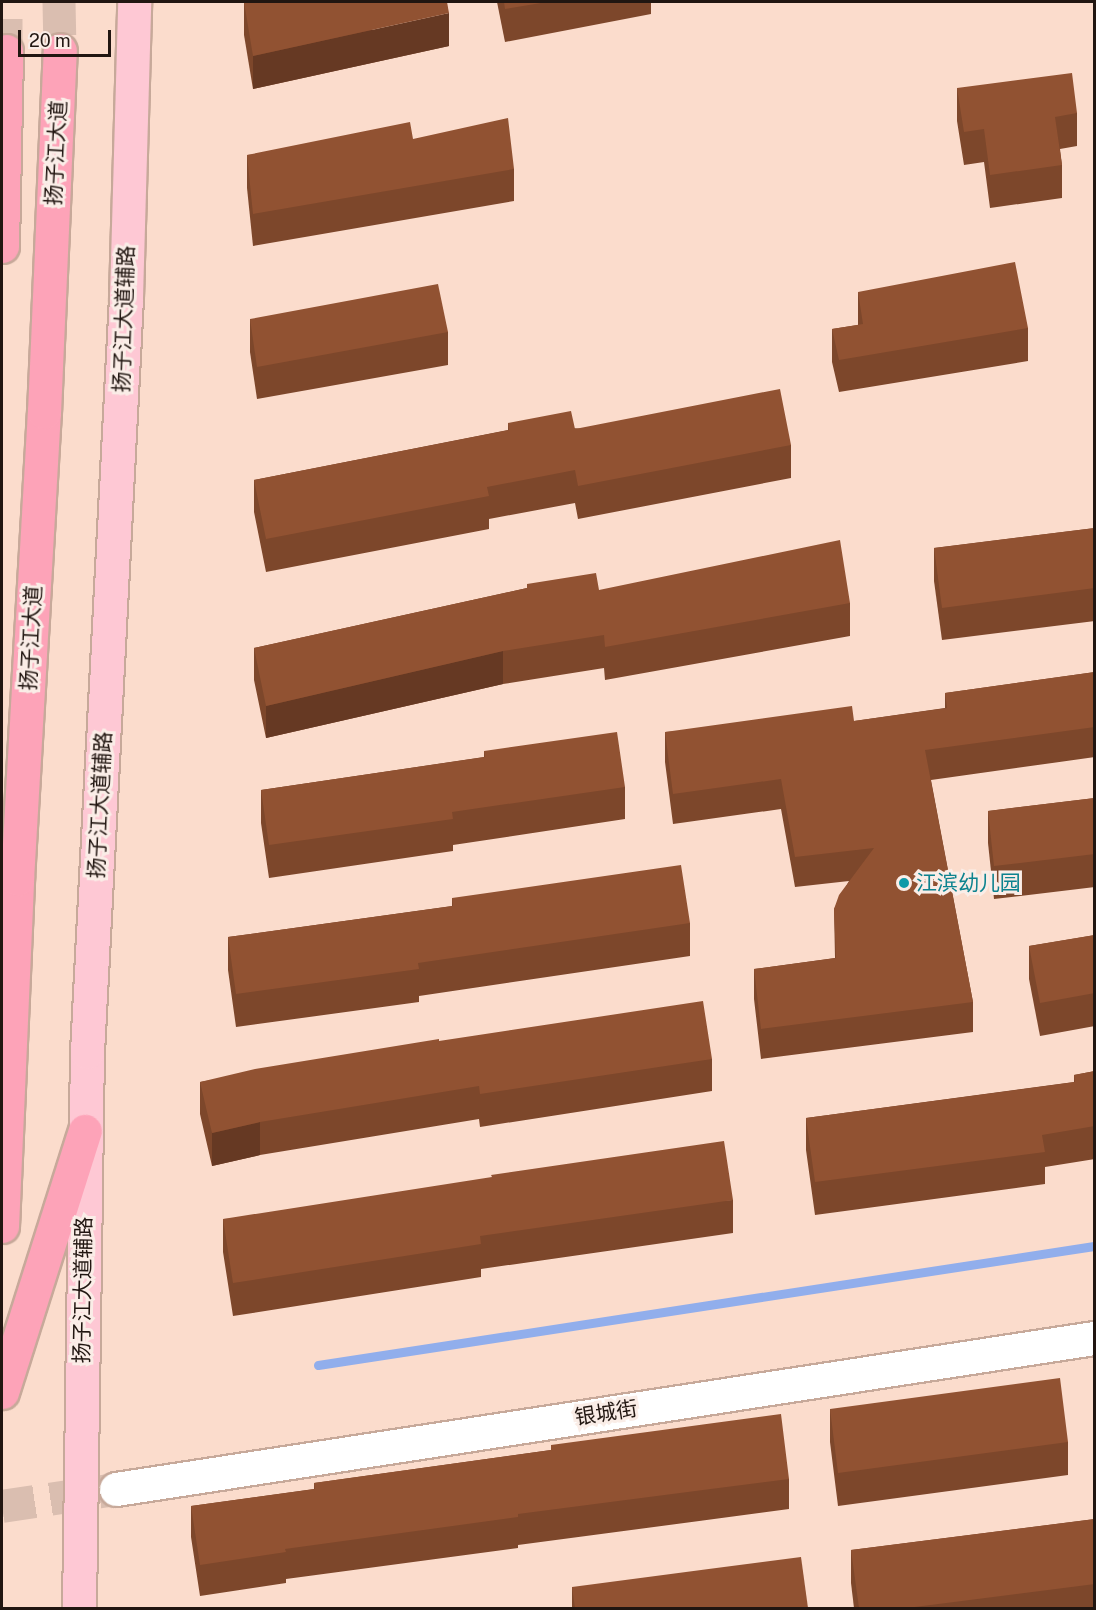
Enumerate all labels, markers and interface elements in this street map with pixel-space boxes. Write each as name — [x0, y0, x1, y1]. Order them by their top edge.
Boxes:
scale bar — [21, 18, 114, 56]
text: 20 m — [29, 30, 71, 51]
street label: 扬子江大道 — [41, 100, 71, 206]
street label: 扬子江大道辅路 — [109, 245, 139, 393]
street label: 扬子江大道 — [16, 585, 46, 691]
street label: 扬子江大道辅路 — [84, 731, 116, 879]
place label: 江滨幼儿园 — [916, 870, 1021, 896]
marker: 江滨幼儿园 — [897, 876, 911, 890]
street label: 扬子江大道辅路 — [69, 1216, 97, 1364]
street label: 银城街 — [573, 1396, 639, 1430]

